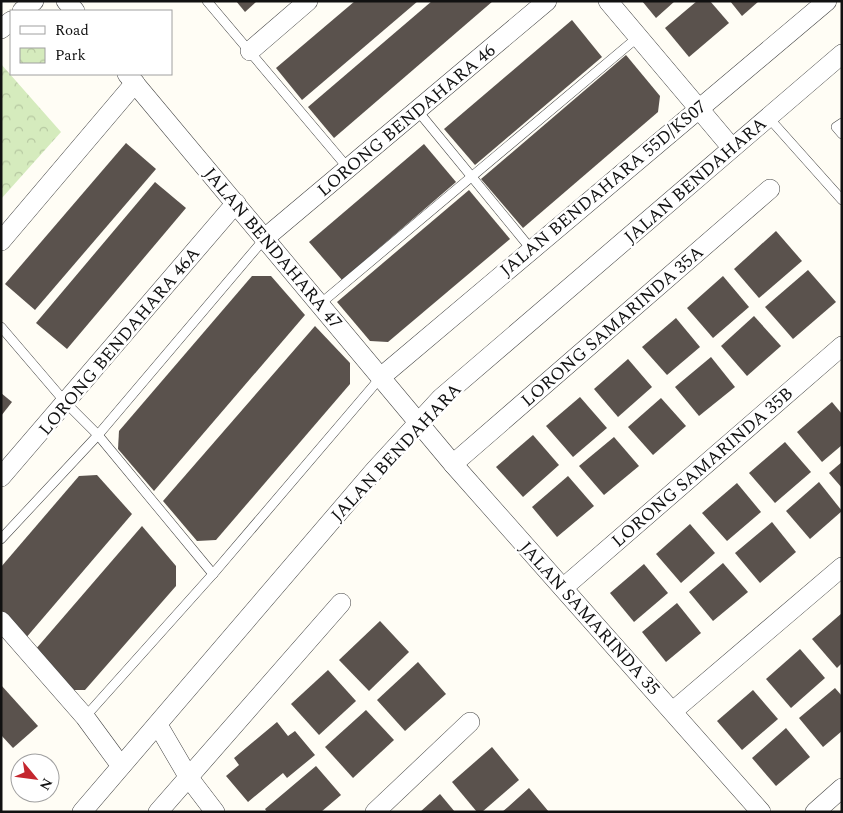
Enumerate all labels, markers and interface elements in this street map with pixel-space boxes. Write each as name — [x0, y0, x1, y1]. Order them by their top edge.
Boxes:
legend — [10, 10, 172, 75]
text: Road — [55, 19, 89, 42]
street label: LORONG BENDAHARA 46 — [311, 38, 501, 203]
text: Park — [55, 44, 86, 67]
street label: JALAN BENDAHARA 55D/KS07 — [494, 94, 713, 283]
street label: JALAN BENDAHARA — [618, 111, 773, 250]
street label: JALAN BENDAHARA 47 — [197, 162, 348, 335]
street label: LORONG SAMARINDA 35A — [515, 239, 710, 414]
street label: LORONG BENDAHARA 46A — [32, 241, 207, 442]
street label: JALAN BENDAHARA — [325, 377, 468, 528]
street label: LORONG SAMARINDA 35B — [606, 381, 799, 554]
street label: JALAN SAMARINDA 35 — [513, 535, 666, 701]
north arrow — [10, 753, 60, 803]
text: N — [34, 774, 58, 794]

